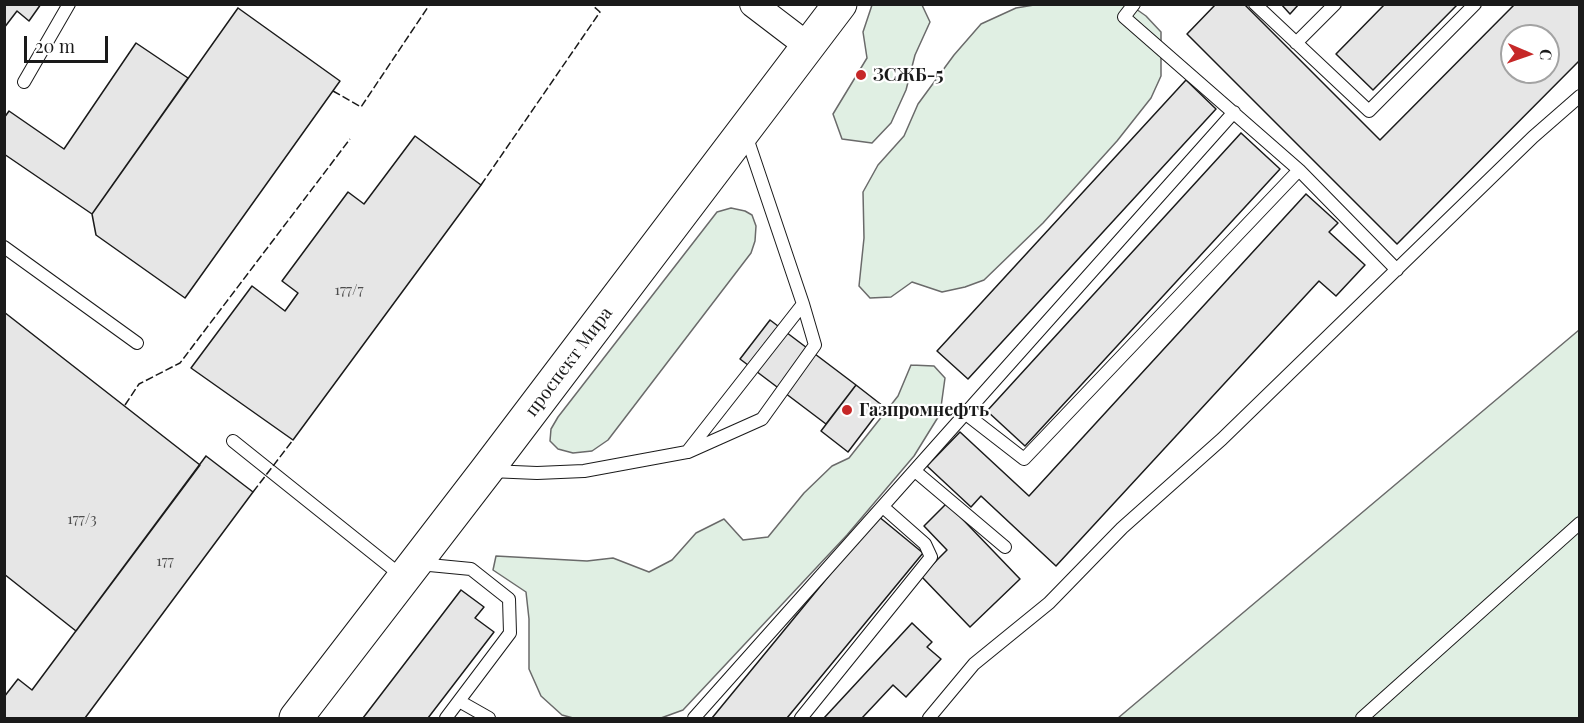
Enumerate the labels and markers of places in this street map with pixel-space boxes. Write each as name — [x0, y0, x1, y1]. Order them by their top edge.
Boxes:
place label: ЗСЖБ-5 — [873, 64, 944, 86]
marker: ЗСЖБ-5 — [854, 68, 868, 82]
place label: Газпромнефть — [859, 399, 989, 421]
marker: Газпромнефть — [840, 403, 854, 417]

